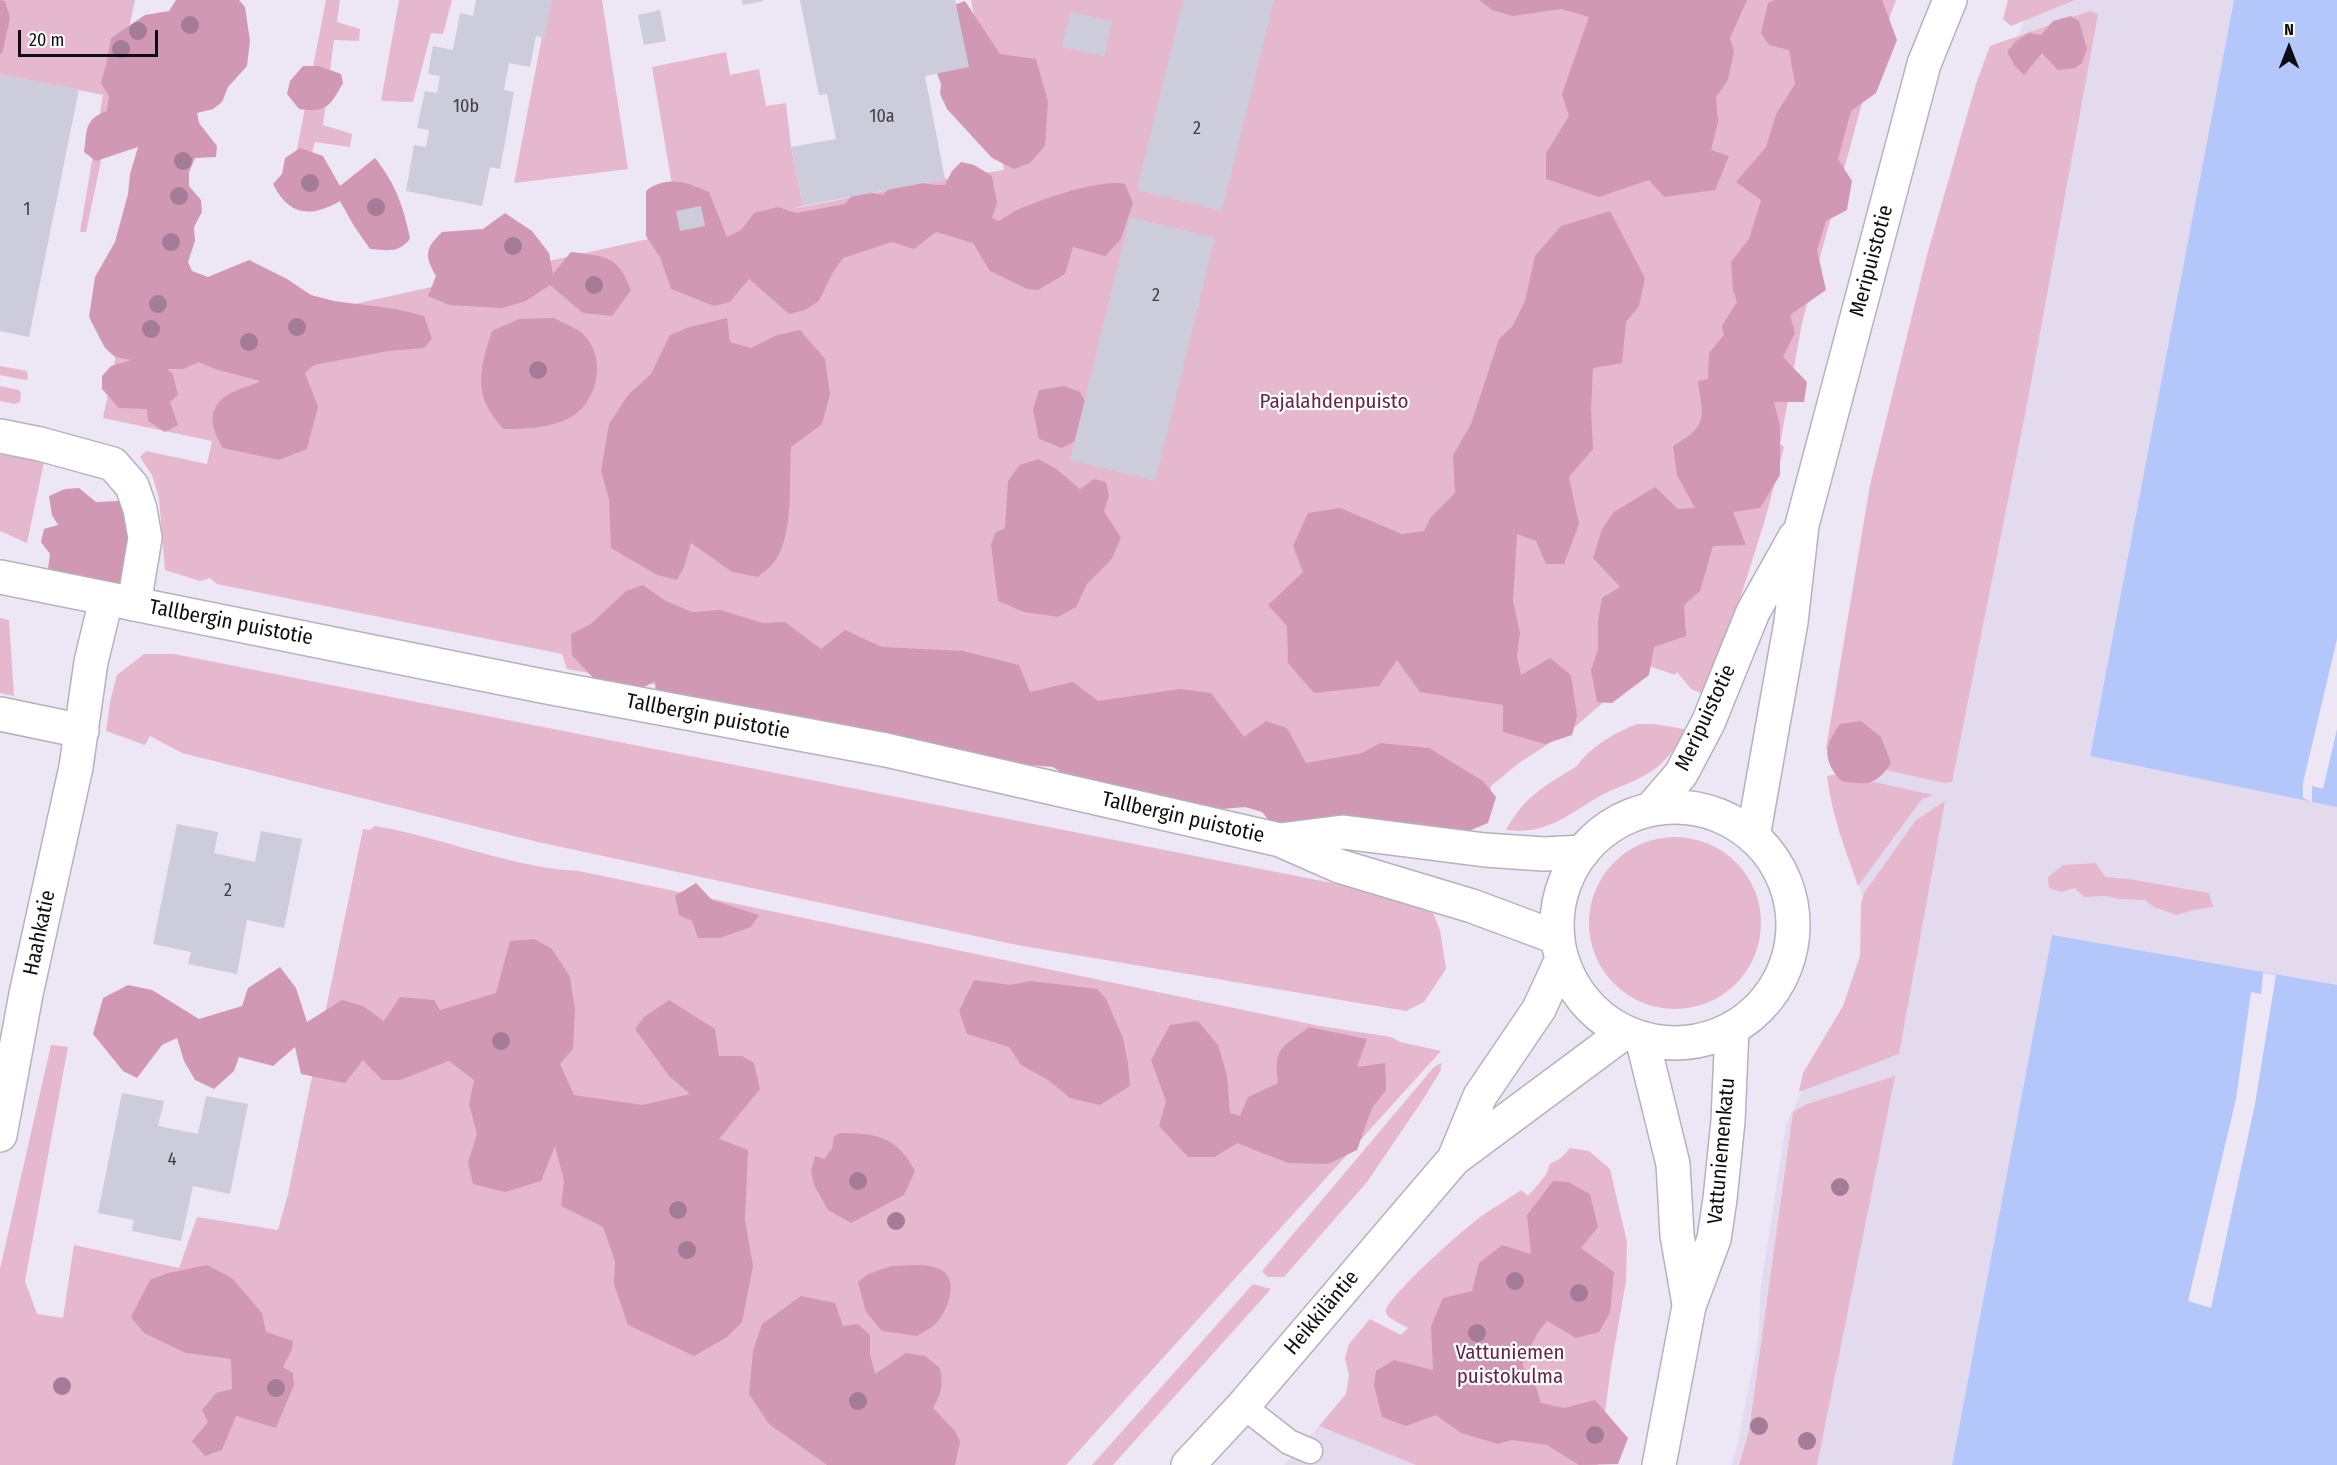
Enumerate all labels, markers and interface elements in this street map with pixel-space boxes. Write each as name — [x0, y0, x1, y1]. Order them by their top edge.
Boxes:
scale bar — [21, 18, 160, 56]
north arrow — [2259, 18, 2319, 78]
text: N — [2284, 20, 2294, 39]
text: 20 m — [29, 29, 64, 51]
house number: 10b — [453, 96, 479, 118]
house number: 10a — [869, 106, 895, 128]
house number: 2 — [1193, 118, 1201, 140]
house number: 1 — [23, 199, 31, 221]
street label: Meripuistotie — [1845, 202, 1899, 320]
house number: 2 — [1152, 285, 1160, 307]
park label: Pajalahdenpuisto — [1260, 389, 1408, 415]
street label: Tallbergin puistotie — [147, 595, 315, 651]
street label: Meripuistotie — [1670, 661, 1742, 775]
street label: Tallbergin puistotie — [624, 689, 792, 745]
street label: Tallbergin puistotie — [1099, 787, 1267, 849]
house number: 2 — [224, 880, 232, 902]
street label: Haahkatie — [19, 888, 61, 978]
street label: Vattuniemenkatu — [1703, 1077, 1741, 1225]
house number: 4 — [168, 1149, 176, 1171]
street label: Heikkiläntie — [1279, 1266, 1365, 1360]
park label: Vattuniemen puistokulma — [1455, 1340, 1565, 1390]

